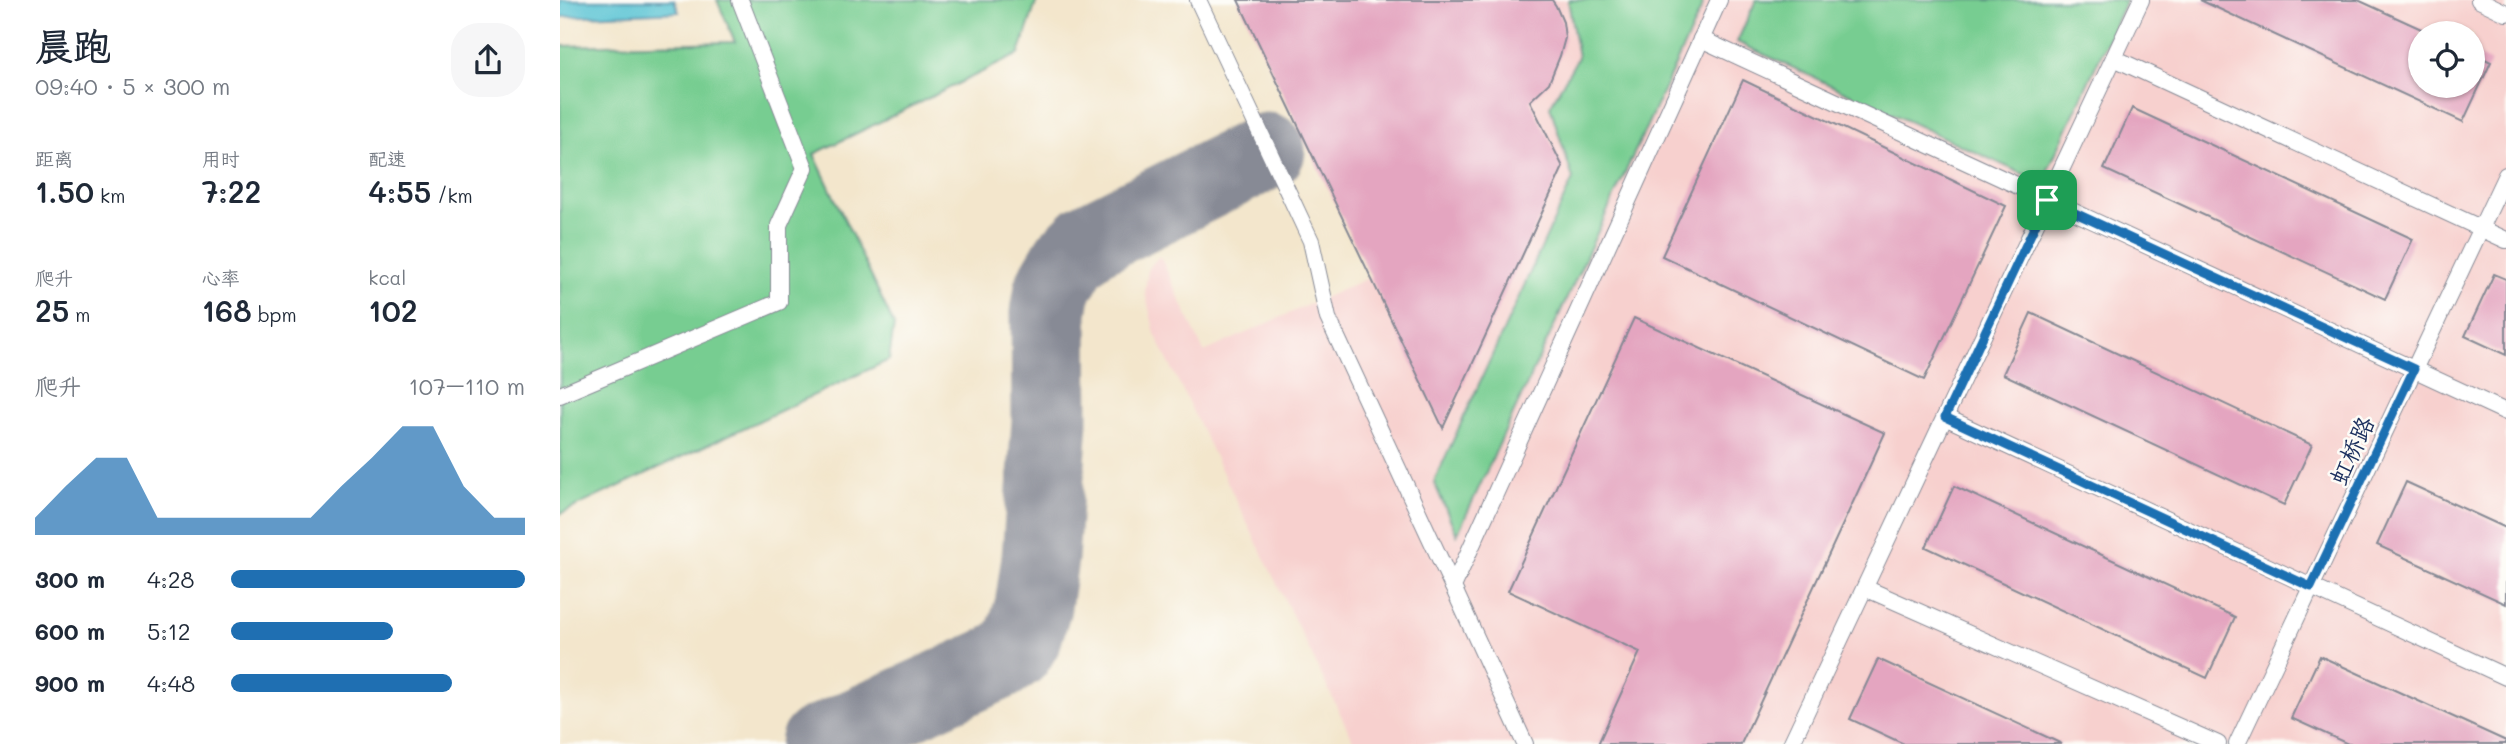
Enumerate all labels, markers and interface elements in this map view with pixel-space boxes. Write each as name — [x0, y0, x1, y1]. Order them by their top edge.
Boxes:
text: 晨跑 — [35, 20, 111, 70]
map controls — [2408, 21, 2485, 98]
button: locate — [2408, 21, 2485, 98]
button: share — [451, 23, 525, 97]
text: 09:40 · 5 × 300 m — [35, 71, 230, 101]
text: 距离 — [35, 146, 73, 171]
text: 用时 — [202, 146, 240, 171]
text: 配速 — [368, 146, 406, 171]
pin — [2017, 170, 2077, 230]
text: 1.50 — [35, 171, 94, 211]
text: 7:22 — [202, 171, 261, 211]
text: 4:55 — [368, 171, 431, 211]
icon: arrive — [2028, 181, 2066, 219]
text: km — [94, 183, 125, 208]
text: /km — [431, 183, 473, 208]
text: 爬升 — [35, 265, 73, 290]
text: 心率 — [202, 265, 240, 290]
text: kcal — [368, 265, 406, 290]
text: 25 — [35, 290, 69, 330]
text: 168 — [202, 290, 252, 330]
text: 102 — [368, 290, 417, 330]
text: m — [69, 302, 91, 327]
text: bpm — [252, 302, 297, 327]
text: 爬升 — [35, 371, 81, 401]
text: 107–110 m — [408, 371, 525, 401]
street label: 虹桥路 — [2322, 411, 2380, 489]
text: 300 m — [35, 564, 105, 594]
text: 4:28 — [147, 564, 194, 594]
text: 600 m — [35, 616, 105, 646]
text: 5:12 — [147, 616, 191, 646]
text: 900 m — [35, 668, 105, 698]
text: 4:48 — [147, 668, 195, 698]

